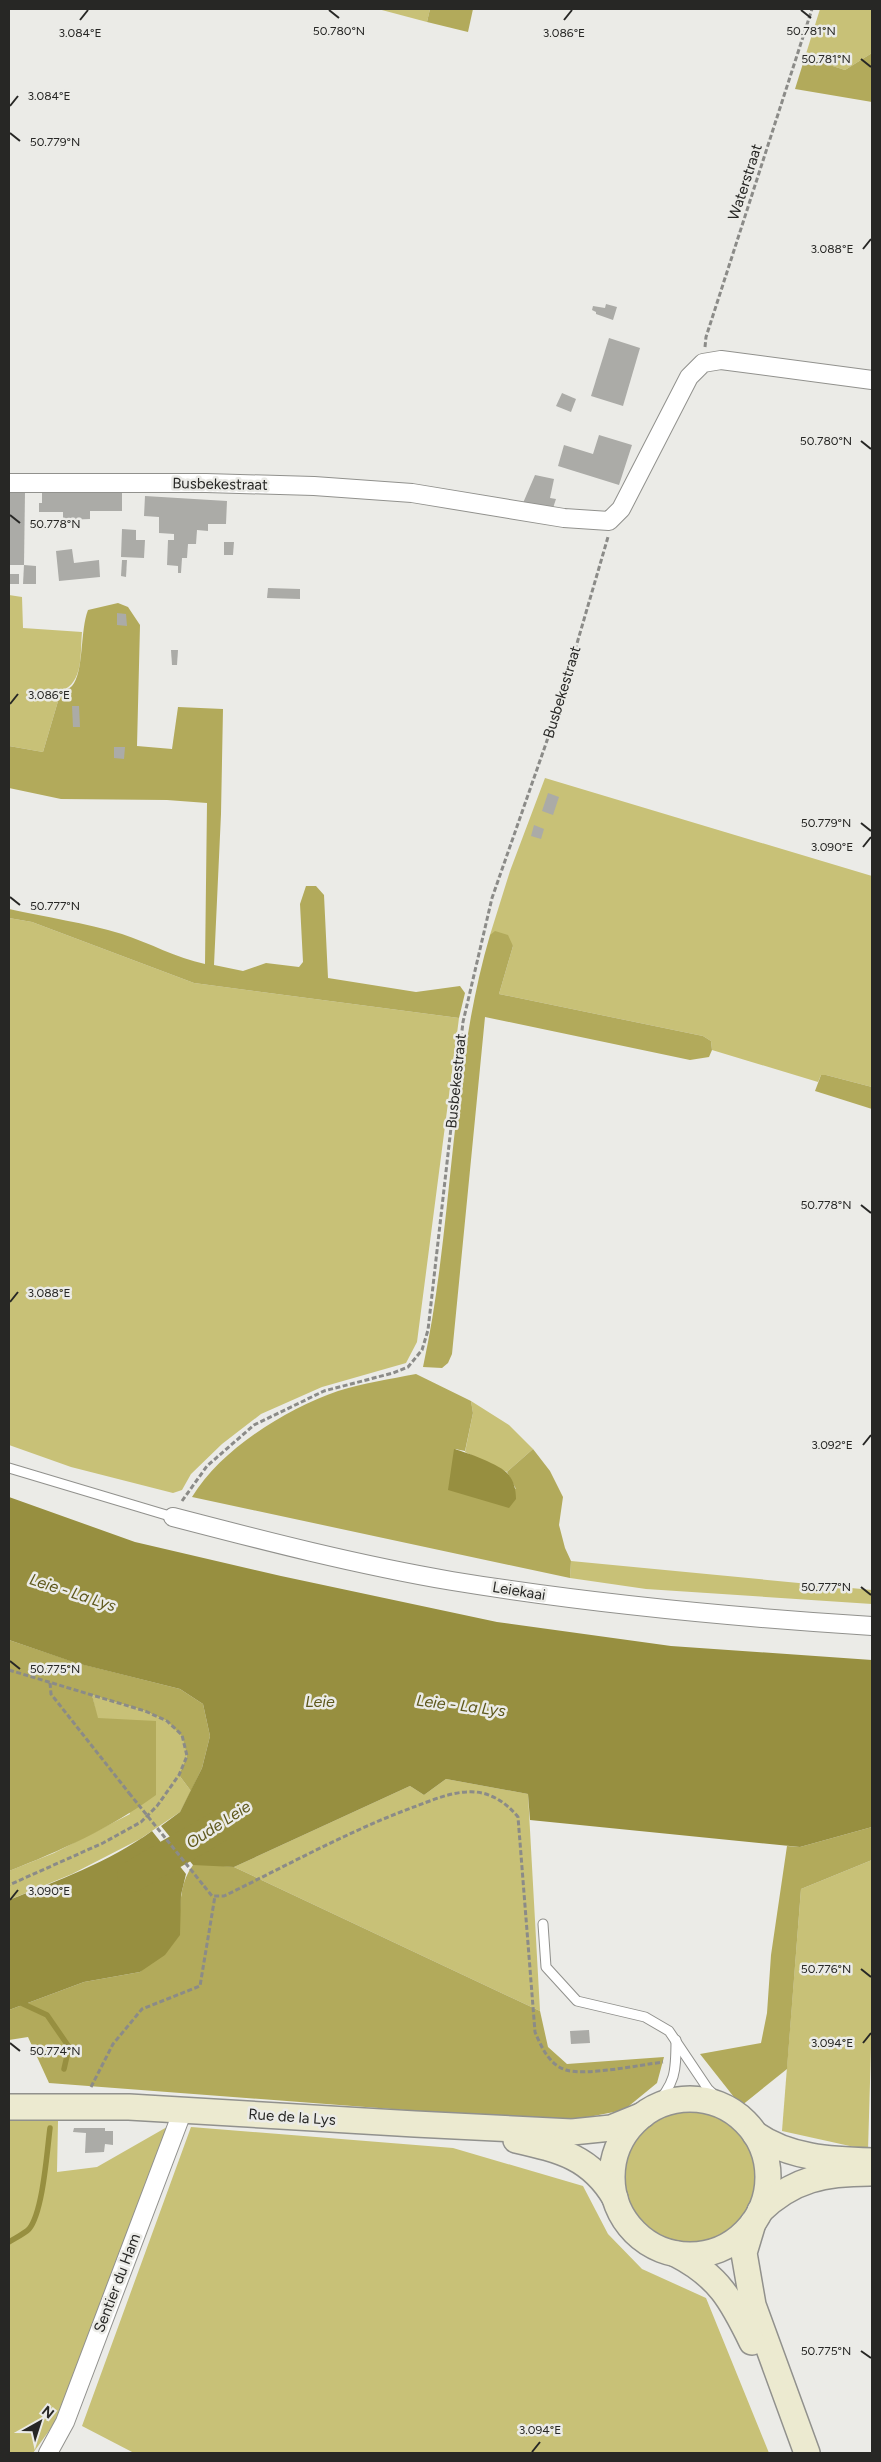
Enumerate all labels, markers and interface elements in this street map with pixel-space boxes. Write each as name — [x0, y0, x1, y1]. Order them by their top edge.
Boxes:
text: 50.780°N — [313, 24, 365, 38]
text: 50.781°N — [786, 24, 836, 38]
text: 3.084°E — [58, 26, 102, 40]
text: 3.086°E — [543, 26, 585, 40]
text: 50.781°N — [801, 52, 851, 66]
text: 3.084°E — [27, 89, 71, 103]
text: 50.779°N — [30, 135, 80, 149]
street label: Waterstraat — [724, 141, 766, 222]
text: 3.088°E — [811, 242, 853, 256]
text: 50.780°N — [800, 434, 852, 448]
street label: Busbekestraat — [172, 474, 268, 494]
text: 50.778°N — [29, 517, 81, 531]
street label: Busbekestraat — [539, 643, 585, 740]
text: 3.086°E — [28, 688, 70, 702]
text: 50.779°N — [801, 816, 851, 830]
text: 3.090°E — [811, 840, 853, 854]
text: 50.777°N — [30, 899, 80, 913]
street label: Busbekestraat — [442, 1032, 470, 1129]
text: 50.778°N — [800, 1198, 852, 1212]
text: 3.088°E — [28, 1286, 70, 1300]
text: 3.092°E — [811, 1438, 853, 1452]
water label: Leie - La Lys — [27, 1570, 119, 1616]
street label: Leiekaai — [491, 1578, 547, 1604]
text: 50.777°N — [801, 1580, 851, 1594]
text: 50.775°N — [30, 1662, 80, 1676]
water label: Leie - La Lys — [415, 1691, 507, 1720]
water label: Leie — [305, 1692, 335, 1711]
water label: Oude Leie — [182, 1796, 254, 1852]
text: 3.090°E — [28, 1884, 70, 1898]
text: 50.776°N — [801, 1962, 851, 1976]
text: 3.094°E — [811, 2036, 853, 2050]
text: 50.774°N — [29, 2044, 81, 2058]
street label: Rue de la Lys — [248, 2105, 336, 2129]
street label: Sentier du Ham — [90, 2231, 144, 2335]
text: 50.775°N — [801, 2344, 851, 2358]
north arrow — [15, 2397, 65, 2447]
text: N — [38, 2402, 57, 2422]
text: 3.094°E — [519, 2423, 561, 2437]

